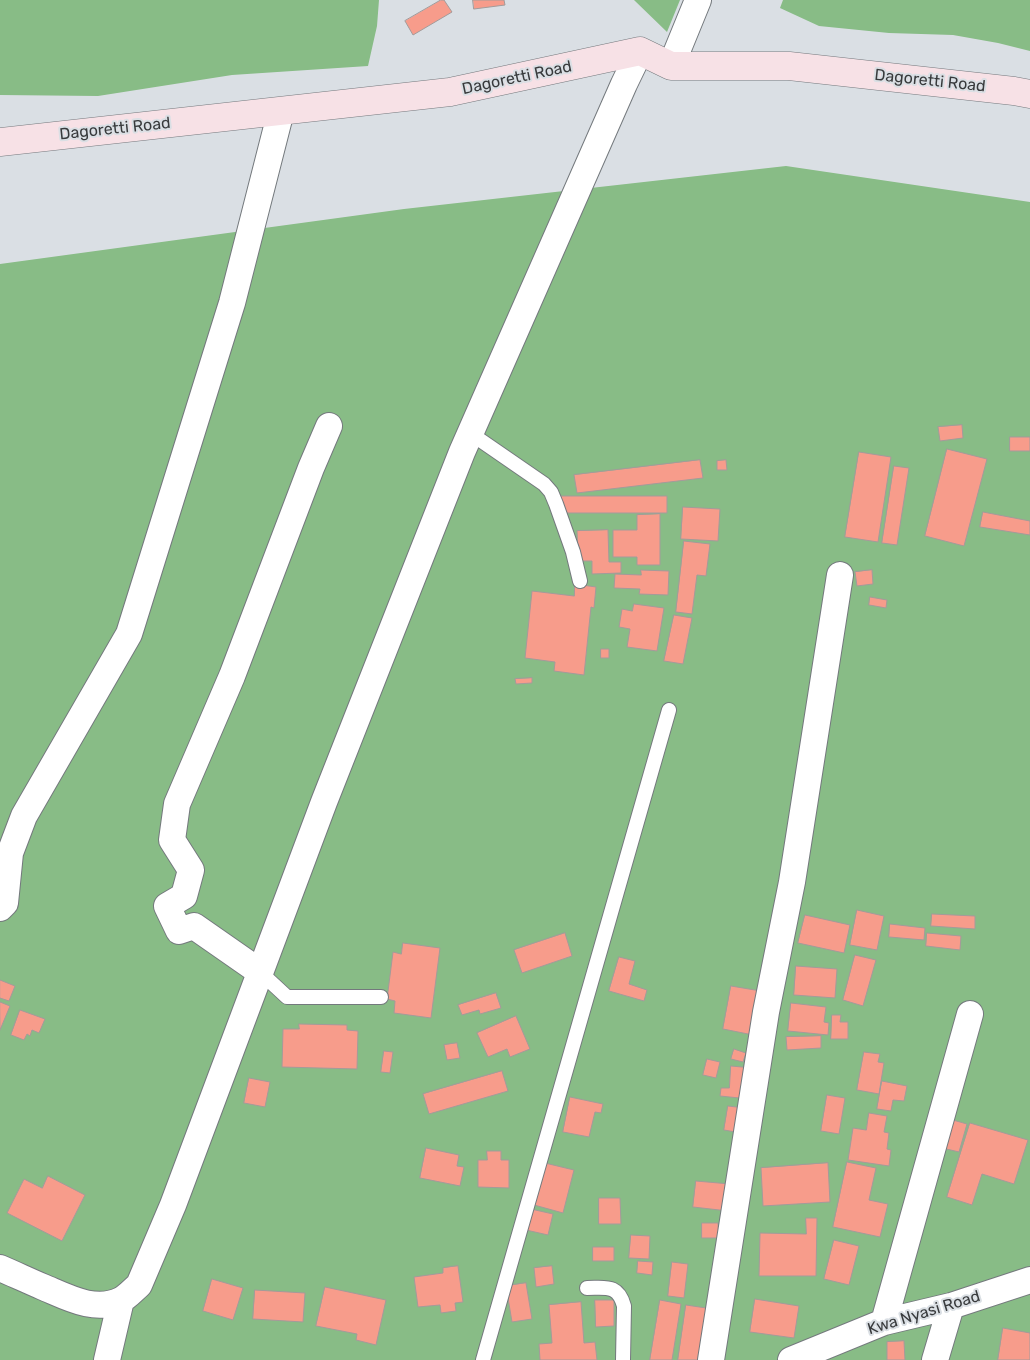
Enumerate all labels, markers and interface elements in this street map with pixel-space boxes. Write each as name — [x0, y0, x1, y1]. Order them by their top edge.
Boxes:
street label: Dagoretti Road — [460, 57, 574, 99]
street label: Dagoretti Road — [873, 66, 987, 96]
street label: Dagoretti Road — [58, 114, 172, 144]
street label: Kwa Nyasi Road — [865, 1287, 983, 1339]

